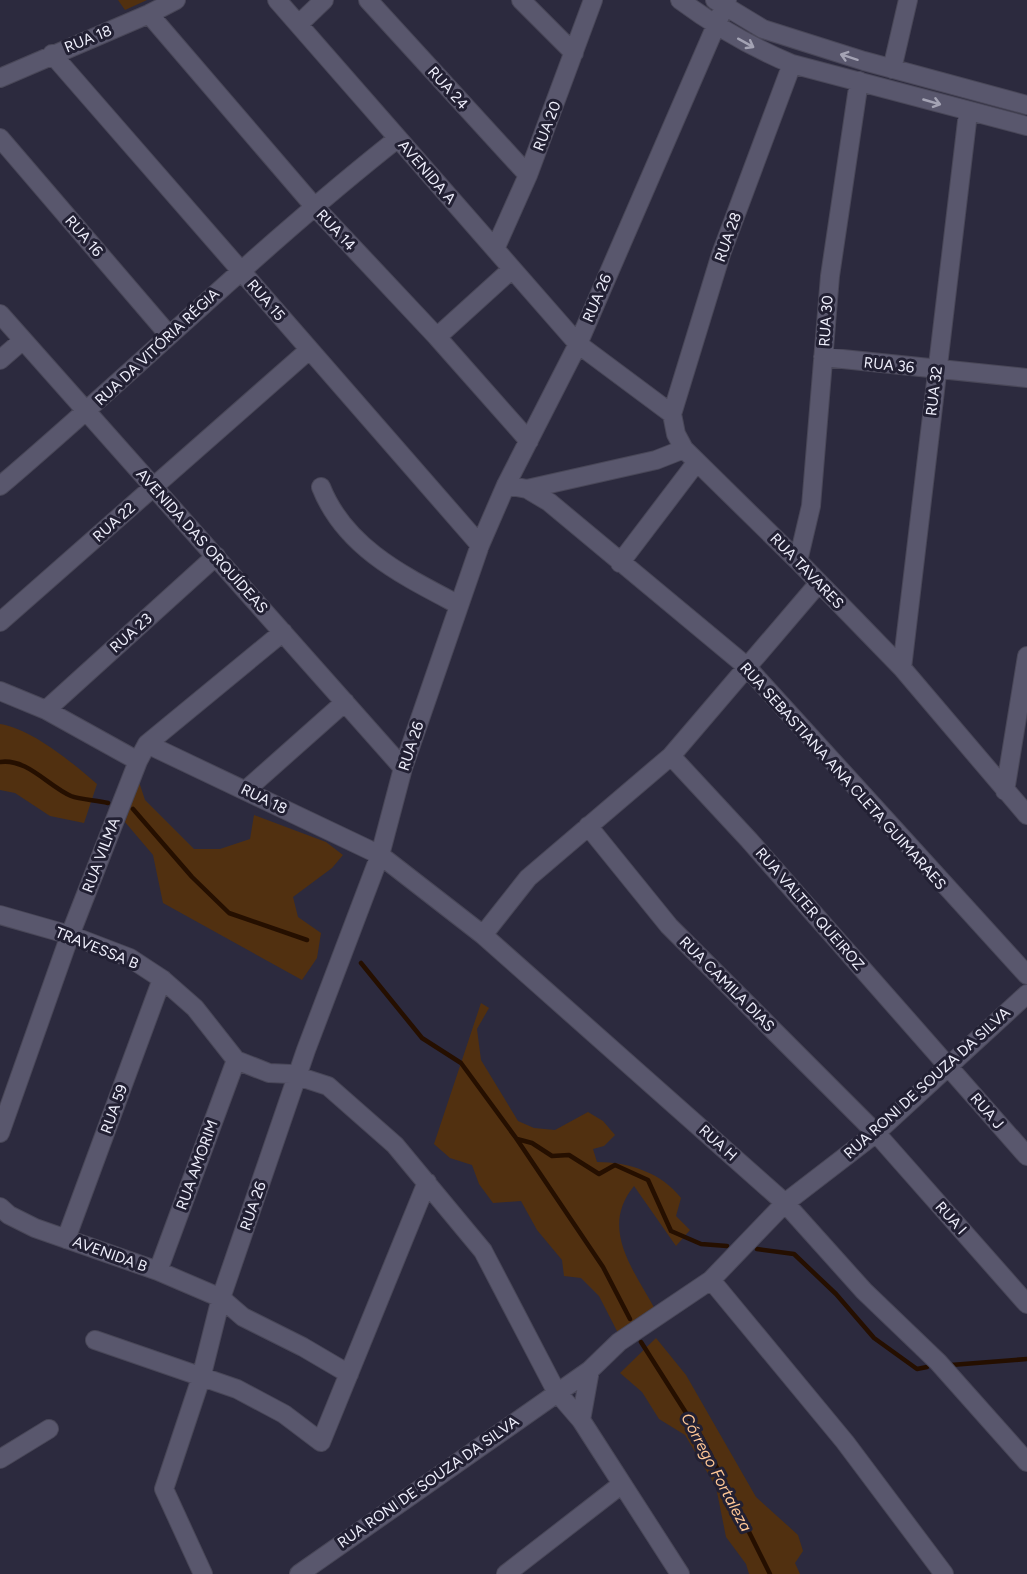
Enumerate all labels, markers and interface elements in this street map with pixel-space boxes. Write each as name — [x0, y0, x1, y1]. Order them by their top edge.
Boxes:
street label: RUA 18 — [62, 21, 114, 57]
one-way arrow — [737, 37, 754, 49]
one-way arrow — [840, 51, 859, 62]
street label: RUA 24 — [424, 63, 472, 113]
one-way arrow — [922, 97, 941, 108]
street label: RUA 20 — [529, 99, 565, 153]
street label: AVENIDA A — [394, 136, 460, 208]
street label: RUA 14 — [313, 206, 359, 254]
street label: RUA 28 — [711, 210, 745, 264]
street label: RUA 16 — [61, 212, 107, 261]
street label: RUA 26 — [579, 271, 615, 325]
street label: RUA 15 — [243, 276, 289, 324]
street label: RUA DA VITÓRIA RÉGIA — [91, 285, 223, 409]
street label: RUA 30 — [815, 295, 837, 347]
street label: RUA 36 — [863, 353, 916, 377]
street label: RUA 32 — [922, 365, 946, 417]
street label: AVENIDA DAS ORQUÍDEAS — [132, 465, 272, 617]
street label: RUA 22 — [89, 498, 139, 546]
street label: RUA TAVARES — [766, 530, 848, 612]
street label: RUA 23 — [106, 609, 156, 657]
street label: RUA SEBASTIANA ANA CLETA GUIMARAES — [736, 659, 950, 893]
street label: RUA 26 — [395, 719, 428, 773]
street label: RUA 18 — [238, 780, 290, 818]
street label: RUA VILMA — [78, 815, 124, 895]
street label: RUA VALTER QUEIROZ — [752, 844, 868, 974]
street label: TRAVESSA B — [53, 923, 141, 973]
street label: RUA CAMILA DIAS — [676, 933, 778, 1035]
street label: RUA RONI DE SOUZA DA SILVA — [840, 1004, 1014, 1162]
street label: RUA 59 — [97, 1082, 131, 1136]
street label: RUA J — [967, 1089, 1007, 1133]
street label: RUA AMORIM — [172, 1118, 222, 1212]
street label: RUA H — [695, 1121, 741, 1165]
street label: RUA 26 — [236, 1179, 270, 1233]
street label: RUA I — [932, 1198, 970, 1238]
street label: AVENIDA B — [70, 1232, 150, 1276]
water label: Córrego Fortaleza — [677, 1410, 756, 1535]
street label: RUA RONI DE SOUZA DA SILVA — [334, 1412, 522, 1552]

